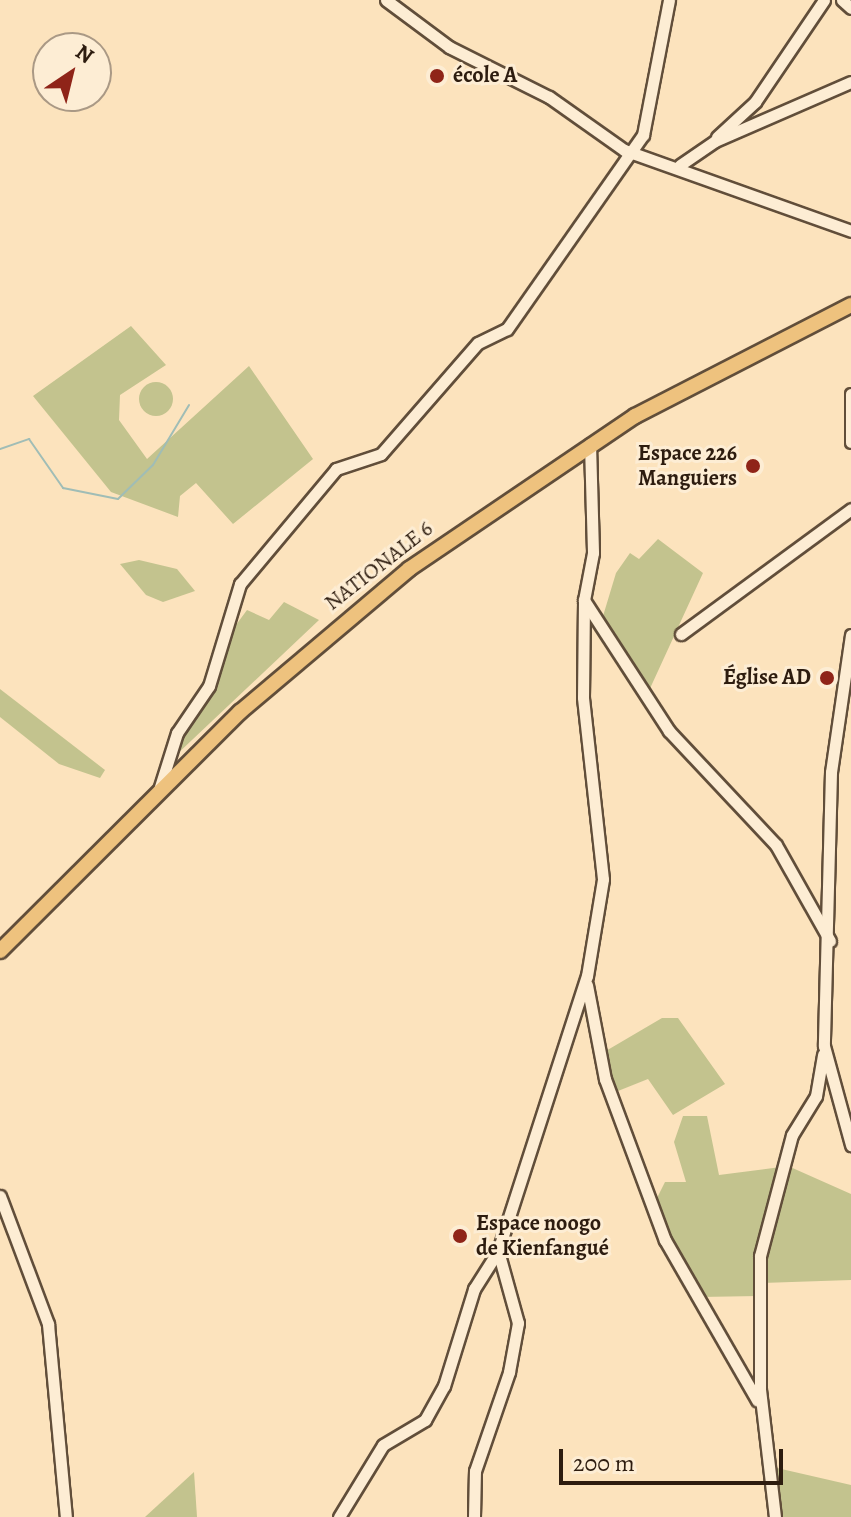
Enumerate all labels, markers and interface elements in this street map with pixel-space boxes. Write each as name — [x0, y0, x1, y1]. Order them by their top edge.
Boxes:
north arrow — [32, 32, 112, 112]
text: N — [69, 37, 100, 71]
place label: école A — [453, 63, 517, 89]
marker: école A — [428, 67, 446, 85]
place label: Espace 226 Manguiers — [638, 440, 737, 492]
marker: Espace 226 Manguiers — [744, 457, 762, 475]
street label: NATIONALE 6 — [320, 516, 438, 616]
place label: Église AD — [723, 665, 811, 691]
marker: Église AD — [818, 669, 836, 687]
place label: Espace noogo de Kienfangué — [476, 1210, 609, 1262]
marker: Espace noogo de Kienfangué — [451, 1227, 469, 1245]
scale bar — [563, 1433, 787, 1483]
text: 200 m — [573, 1447, 635, 1479]

